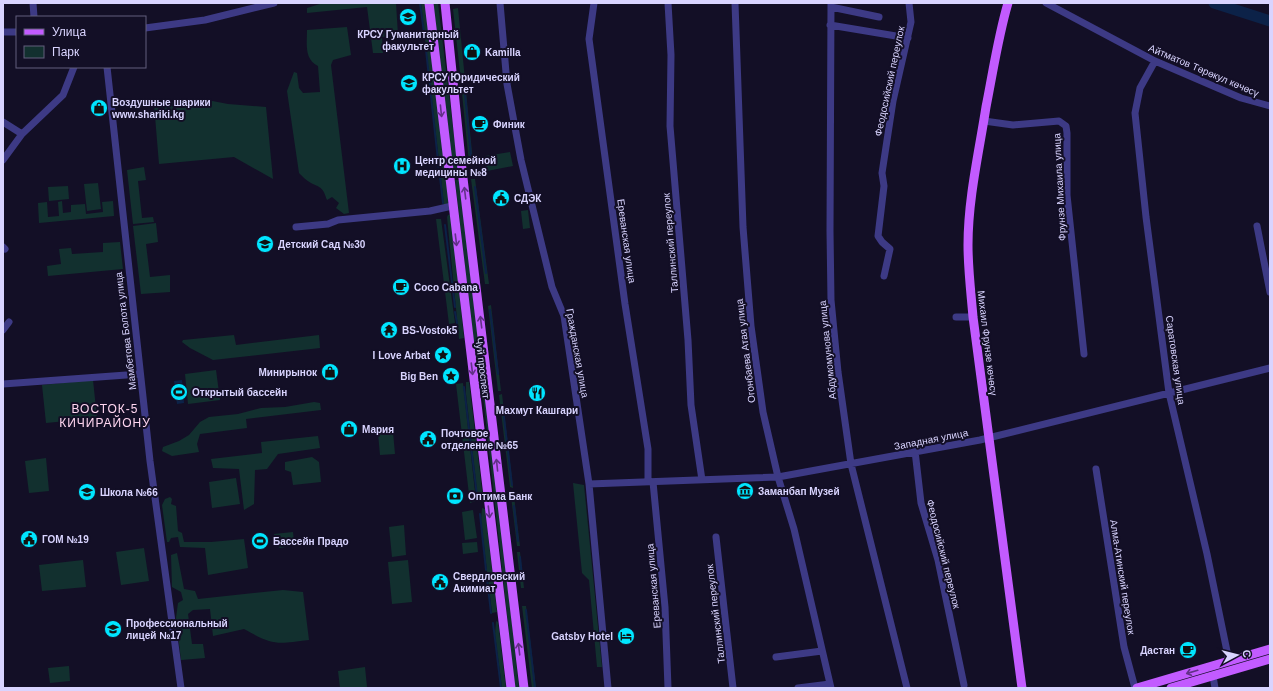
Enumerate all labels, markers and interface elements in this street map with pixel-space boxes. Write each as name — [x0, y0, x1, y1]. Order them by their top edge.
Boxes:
school or university icon: КРСУ Гуманитарный факультет — [398, 7, 418, 27]
legend — [16, 16, 146, 68]
text: Улица — [52, 25, 86, 39]
street label: Феодосийский переулок — [872, 25, 907, 137]
place label: КРСУ Гуманитарный факультет — [357, 29, 459, 52]
shop icon: Kamilla — [462, 42, 482, 62]
street label: Айтматов Төрөкул көчөсү — [1147, 42, 1261, 99]
text: Парк — [52, 45, 80, 59]
place label: Kamilla — [485, 47, 521, 58]
place label: КРСУ Юридический факультет — [422, 72, 520, 95]
school or university icon: КРСУ Юридический факультет — [399, 73, 419, 93]
place label: Воздушные шарики www.shariki.kg — [111, 97, 211, 120]
shop icon: Воздушные шарики www.shariki.kg — [89, 98, 109, 118]
one-way arrow — [437, 104, 445, 117]
cafe icon: Финик — [470, 114, 490, 134]
place label: Финик — [493, 119, 526, 130]
street label: Фрунзе Михаила улица — [1051, 132, 1068, 241]
place label: Центр семейной медицины №8 — [415, 155, 496, 178]
hospital icon: Центр семейной медицины №8 — [392, 156, 412, 176]
one-way arrow — [461, 186, 469, 199]
public building icon: СДЭК — [491, 188, 511, 208]
street label: Таллинский переулок — [661, 192, 680, 293]
place label: СДЭК — [514, 193, 542, 204]
street label: Ереванская улица — [615, 198, 638, 284]
one-way arrow — [452, 233, 460, 246]
school or university icon: Детский Сад №30 — [255, 234, 275, 254]
place label: Детский Сад №30 — [278, 239, 366, 250]
street label: Мамбетова Болота улица — [113, 271, 138, 391]
cafe icon: Coco Cabana — [391, 277, 411, 297]
place label: Coco Cabana — [414, 282, 478, 293]
street label: Михаил Фрунзе көчөсү — [976, 290, 999, 396]
street label: Огонбаева Атая улица — [734, 298, 757, 404]
street label: Абдумомунова улица — [817, 300, 838, 400]
street label: Гражданская улица — [564, 308, 591, 399]
one-way arrow — [477, 315, 485, 328]
street label: Саратовская улица — [1164, 315, 1187, 406]
temple icon: BS-Vostok5 — [379, 320, 399, 340]
place label: BS-Vostok5 — [402, 325, 458, 336]
street label: Чуй проспект — [473, 337, 492, 400]
place icon: I Love Arbat — [433, 345, 453, 365]
place label: I Love Arbat — [373, 350, 431, 361]
shop icon: Минирынок — [320, 362, 340, 382]
one-way arrow — [468, 363, 476, 376]
place icon: Big Ben — [441, 366, 461, 386]
place label: Минирынок — [259, 367, 318, 378]
place label: Big Ben — [400, 371, 438, 382]
sports icon: Открытый бассейн — [169, 382, 189, 402]
restaurant icon: Махмут Кашгари — [527, 383, 547, 403]
place label: Открытый бассейн — [192, 387, 287, 398]
district label: ВОСТОК-5 КИЧИРАЙОНУ — [59, 402, 151, 430]
place label: Махмут Кашгари — [496, 405, 578, 416]
shop icon: Мария — [339, 419, 359, 439]
place label: Мария — [362, 424, 394, 435]
street label: Западная улица — [893, 427, 969, 452]
place label: Почтовое отделение №65 — [441, 428, 519, 451]
public building icon: Почтовое отделение №65 — [418, 429, 438, 449]
one-way arrow — [494, 459, 501, 472]
museum icon: Заманбап Музей — [735, 481, 755, 501]
school or university icon: Школа №66 — [77, 482, 97, 502]
bank icon: Оптима Банк — [445, 486, 465, 506]
place label: Заманбап Музей — [758, 486, 840, 497]
place label: Школа №66 — [100, 487, 158, 498]
place label: Оптима Банк — [468, 491, 533, 502]
street label: Феодосийский переулок — [925, 498, 963, 610]
one-way arrow — [486, 505, 493, 518]
street label: Алма-Атинский переулок — [1108, 519, 1137, 636]
public building icon: ГОМ №19 — [19, 529, 39, 549]
sports icon: Бассейн Прадо — [250, 531, 270, 551]
place label: ГОМ №19 — [42, 534, 89, 545]
place label: Бассейн Прадо — [273, 536, 349, 547]
street label: Ереванская улица — [644, 543, 663, 629]
street label: Таллинский переулок — [704, 563, 727, 664]
place label: Свердловский Акимиат — [453, 571, 525, 594]
public building icon: Свердловский Акимиат — [430, 572, 450, 592]
place label: Профессиональный лицей №17 — [126, 618, 228, 641]
school or university icon: Профессиональный лицей №17 — [103, 619, 123, 639]
hotel icon: Gatsby Hotel — [616, 626, 636, 646]
place label: Gatsby Hotel — [551, 631, 613, 642]
north arrow — [1217, 635, 1257, 675]
cafe icon: Дастан — [1178, 640, 1198, 660]
one-way arrow — [516, 643, 523, 656]
place label: Дастан — [1140, 645, 1175, 656]
text: С — [1240, 649, 1253, 659]
one-way arrow — [1186, 669, 1199, 676]

